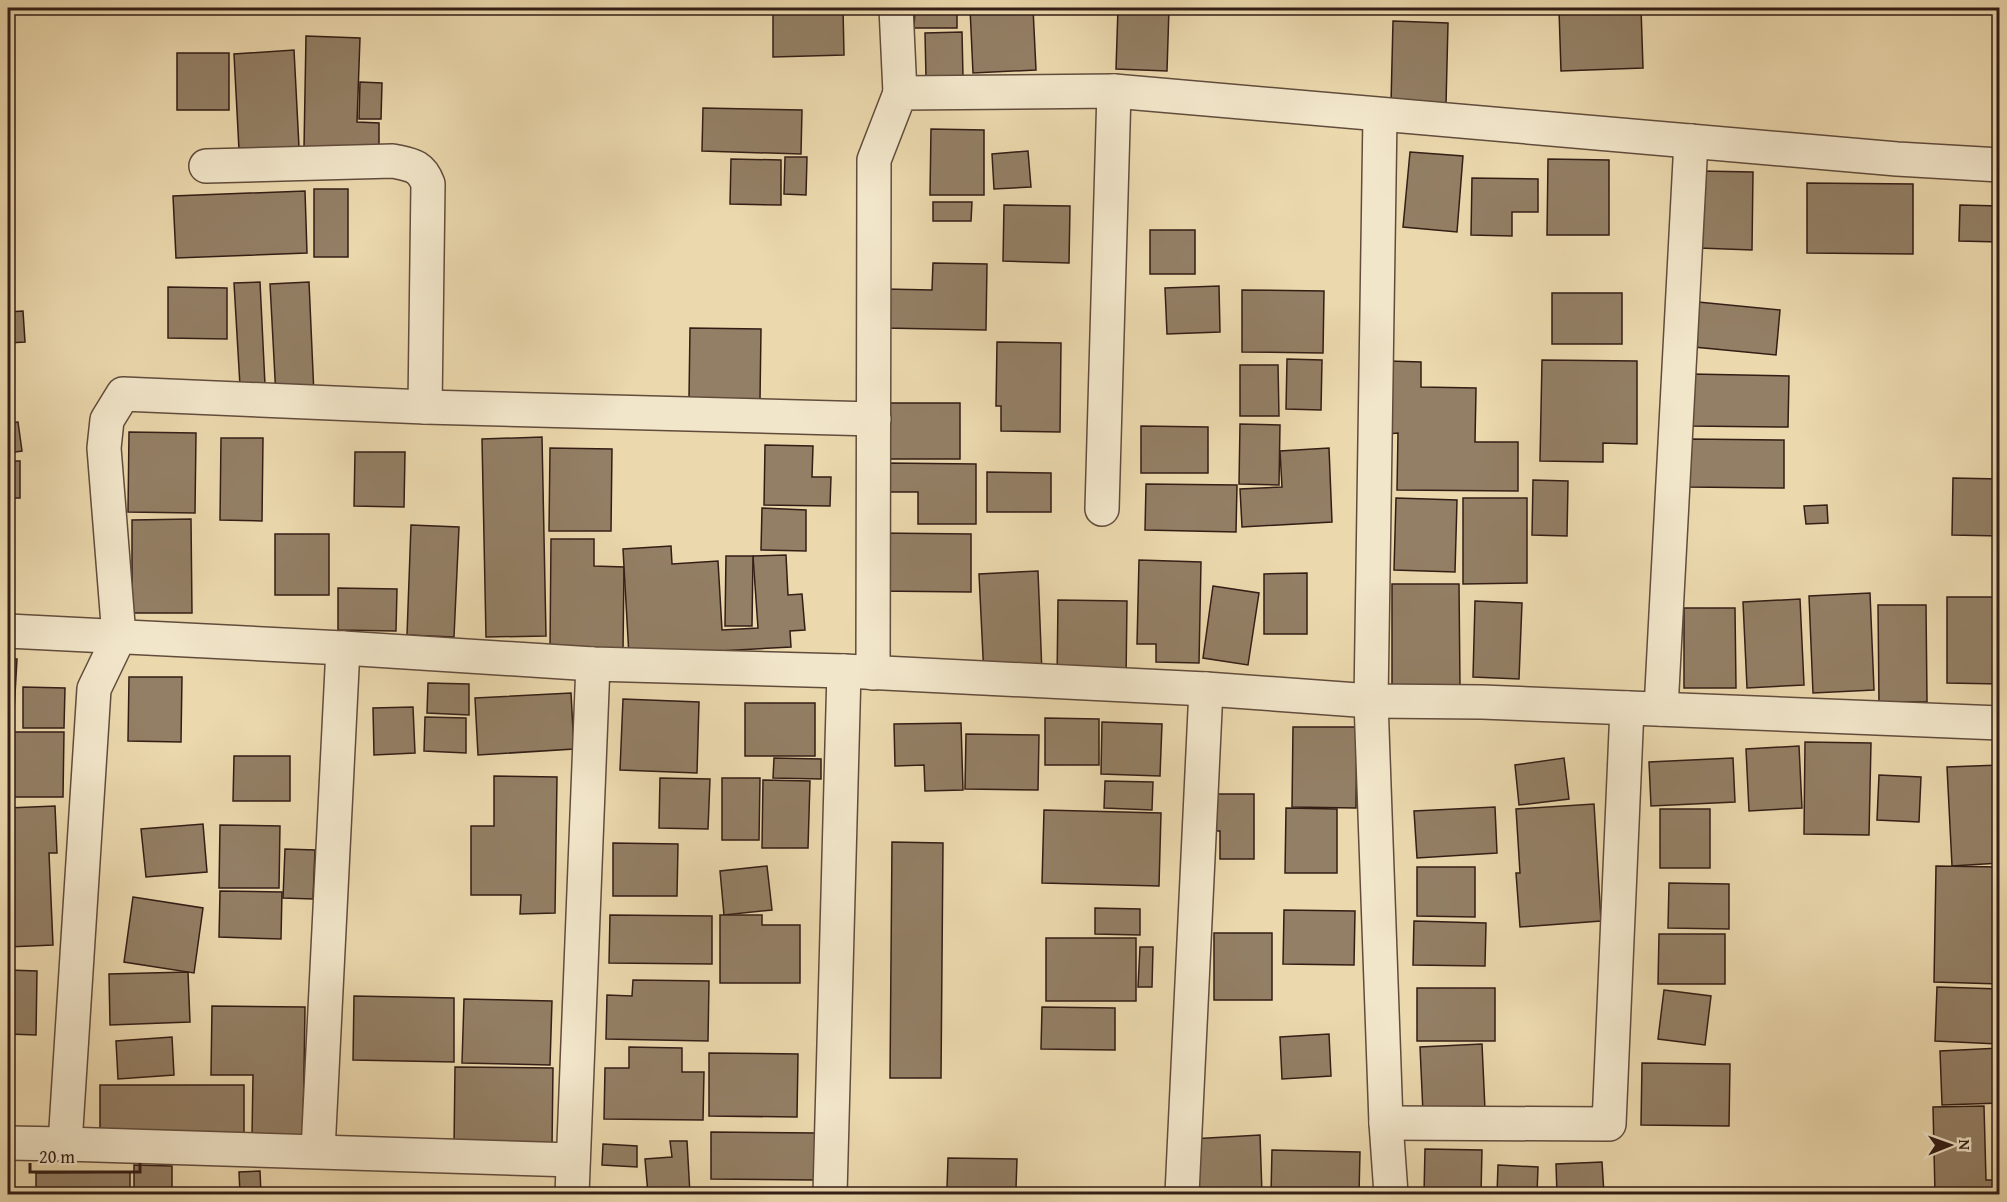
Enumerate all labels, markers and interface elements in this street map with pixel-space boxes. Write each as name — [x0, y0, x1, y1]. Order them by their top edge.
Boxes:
north arrow — [1920, 1115, 1980, 1175]
scale bar — [30, 1136, 140, 1174]
text: N — [1953, 1139, 1977, 1151]
text: 20 m — [39, 1143, 75, 1170]

